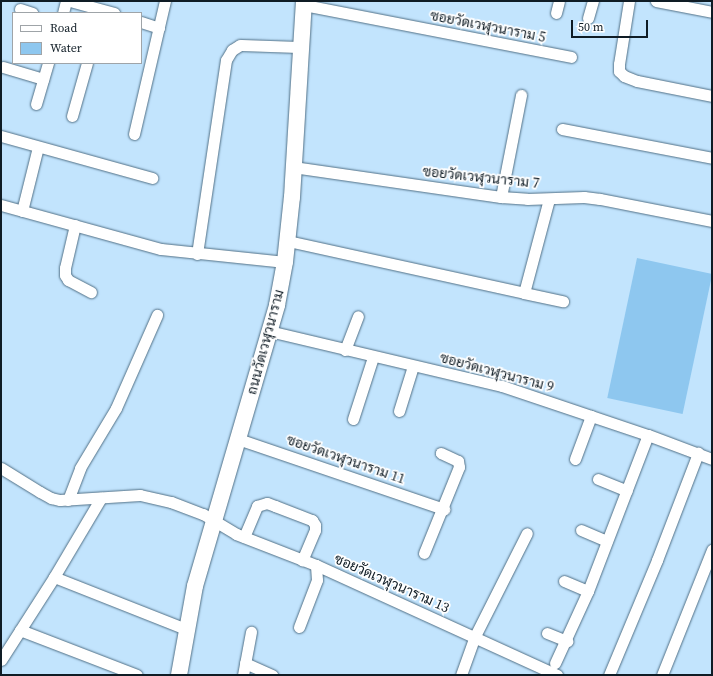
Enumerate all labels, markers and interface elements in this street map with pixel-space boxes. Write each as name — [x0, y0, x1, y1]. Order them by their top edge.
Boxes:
street label: ซอยวัดเวฬุวนาราม 5 — [429, 7, 547, 45]
legend — [12, 12, 142, 64]
scale bar — [573, 12, 650, 38]
text: 50 m — [578, 19, 604, 35]
text: Road — [50, 20, 77, 36]
text: Water — [50, 40, 82, 56]
street label: ซอยวัดเวฬุวนาราม 7 — [422, 163, 540, 191]
street label: ถนนวัดเวฬุวนาราม — [243, 288, 287, 396]
street label: ซอยวัดเวฬุวนาราม 9 — [438, 349, 556, 395]
street label: ซอยวัดเวฬุวนาราม 11 — [285, 431, 407, 487]
street label: ซอยวัดเวฬุวนาราม 13 — [332, 550, 452, 616]

